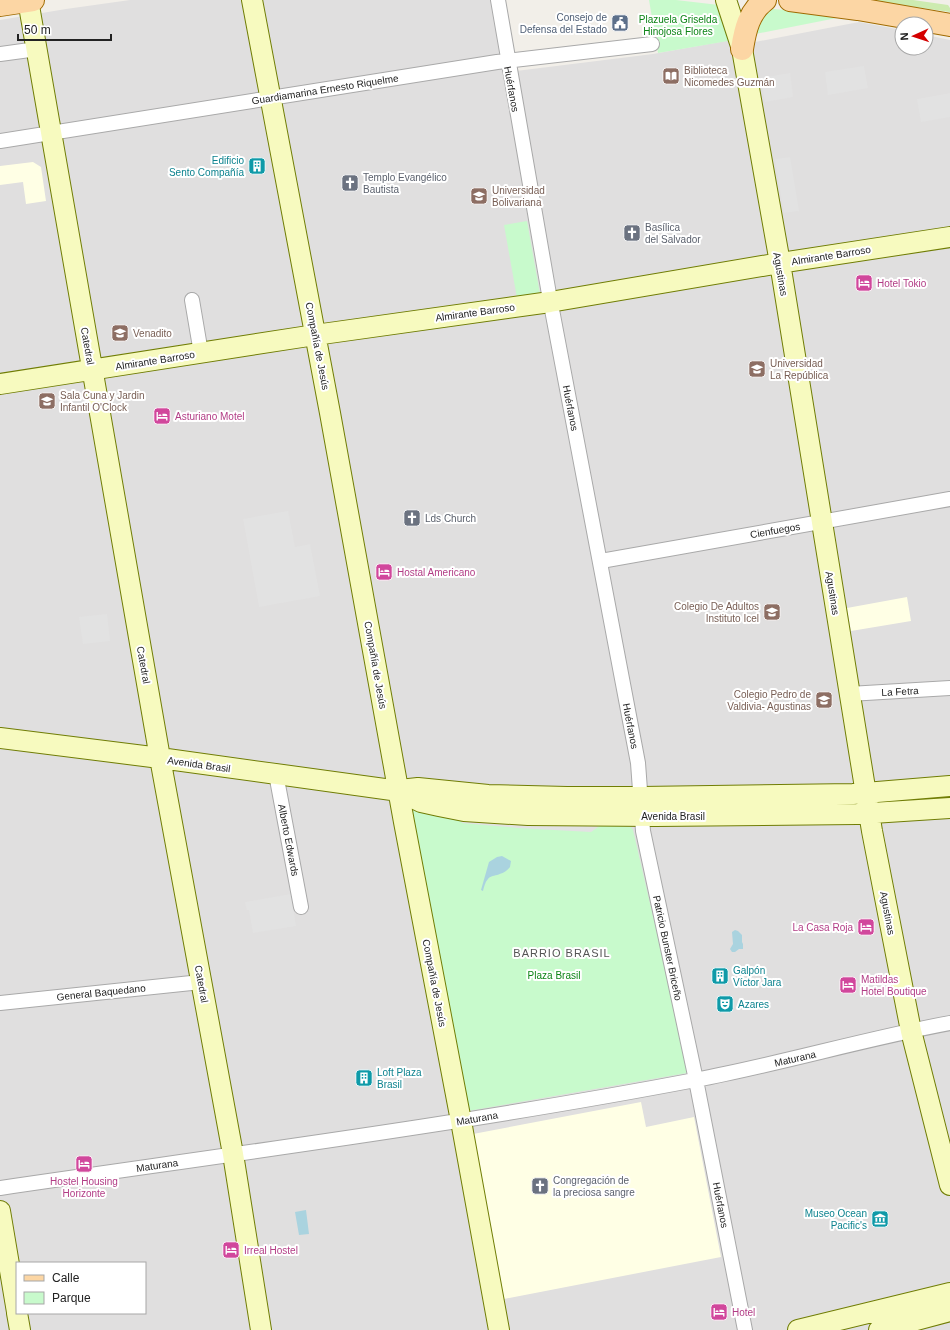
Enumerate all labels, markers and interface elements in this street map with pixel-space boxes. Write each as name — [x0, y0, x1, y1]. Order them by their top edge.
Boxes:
place label: Consejo de Defensa del Estado — [520, 12, 607, 35]
public building icon: Consejo de Defensa del Estado — [610, 13, 630, 33]
park label: Plazuela Griselda Hinojosa Flores — [639, 14, 718, 37]
scale bar — [18, 16, 111, 42]
north arrow — [894, 16, 934, 56]
text: 50 m — [24, 23, 51, 37]
text: N — [898, 32, 910, 41]
street label: Huérfanos — [502, 65, 521, 113]
place label: Biblioteca Nicomedes Guzmán — [684, 65, 775, 88]
library icon: Biblioteca Nicomedes Guzmán — [661, 66, 681, 86]
street label: Guardiamarina Ernesto Riquelme — [251, 72, 400, 107]
place label: Edificio Sento Compañía — [169, 155, 244, 178]
building icon: Edificio Sento Compañía — [247, 156, 267, 176]
place label: Templo Evangélico Bautista — [363, 172, 447, 195]
church icon: Templo Evangélico Bautista — [340, 173, 360, 193]
place label: Universidad Bolivariana — [492, 185, 545, 208]
school or university icon: Universidad Bolivariana — [469, 186, 489, 206]
place label: Basílica del Salvador — [645, 222, 701, 245]
church icon: Basílica del Salvador — [622, 223, 642, 243]
street label: Almirante Barroso — [791, 244, 872, 267]
street label: Agustinas — [771, 252, 790, 297]
hotel icon: Hotel Tokio — [854, 273, 874, 293]
place label: Hotel Tokio — [877, 278, 927, 289]
street label: Compañía de Jesús — [304, 301, 331, 391]
street label: Almirante Barroso — [435, 301, 516, 324]
school or university icon: Venadito — [110, 323, 130, 343]
street label: Catedral — [79, 327, 96, 366]
place label: Venadito — [133, 328, 172, 339]
street label: Almirante Barroso — [115, 349, 196, 372]
place label: Universidad La República — [770, 358, 829, 381]
school or university icon: Universidad La República — [747, 359, 767, 379]
street label: Huérfanos — [561, 384, 580, 432]
place label: Sala Cuna y Jardin Infantil O'Clock — [60, 390, 145, 413]
school or university icon: Sala Cuna y Jardin Infantil O'Clock — [37, 391, 57, 411]
hotel icon: Asturiano Motel — [152, 406, 172, 426]
place label: Asturiano Motel — [175, 411, 244, 422]
church icon: Lds Church — [402, 508, 422, 528]
place label: Lds Church — [425, 513, 476, 524]
street label: Cienfuegos — [749, 521, 801, 540]
hotel icon: Hostal Americano — [374, 562, 394, 582]
place label: Hostal Americano — [397, 567, 476, 578]
street label: Agustinas — [824, 571, 841, 616]
place label: Colegio De Adultos Instituto Icel — [674, 601, 759, 624]
school or university icon: Colegio De Adultos Instituto Icel — [762, 602, 782, 622]
street label: Compañía de Jesús — [362, 620, 389, 710]
street label: Catedral — [135, 646, 152, 685]
street label: La Fetra — [881, 685, 919, 698]
place label: Colegio Pedro de Valdivia- Agustinas — [727, 689, 811, 712]
school or university icon: Colegio Pedro de Valdivia- Agustinas — [814, 690, 834, 710]
street label: Huérfanos — [621, 702, 640, 750]
street label: Avenida Brasil — [167, 755, 231, 774]
street label: Alberto Edwards — [276, 803, 301, 877]
street label: Avenida Brasil — [641, 811, 705, 822]
street label: Agustinas — [878, 890, 897, 936]
street label: Patricio Bunster Briceño — [651, 894, 684, 1002]
hotel icon: La Casa Roja — [856, 917, 876, 937]
place label: La Casa Roja — [792, 922, 853, 933]
street label: Compañía de Jesús — [421, 938, 448, 1028]
district label: BARRIO BRASIL — [513, 947, 611, 959]
street label: Catedral — [193, 965, 210, 1004]
place label: Galpón Víctor Jara — [733, 965, 782, 988]
building icon: Galpón Víctor Jara — [710, 966, 730, 986]
park label: Plaza Brasil — [528, 970, 580, 981]
place label: Matildas Hotel Boutique — [861, 974, 927, 997]
hotel icon: Matildas Hotel Boutique — [838, 975, 858, 995]
street label: General Baquedano — [56, 982, 147, 1003]
theatre icon: Azares — [715, 994, 735, 1014]
place label: Azares — [738, 999, 769, 1010]
street label: Maturana — [773, 1048, 817, 1069]
place label: Loft Plaza Brasil — [377, 1067, 422, 1090]
building icon: Loft Plaza Brasil — [354, 1068, 374, 1088]
street label: Maturana — [455, 1109, 499, 1128]
hotel icon: Hostel Housing Horizonte — [74, 1154, 94, 1174]
street label: Maturana — [135, 1157, 179, 1174]
place label: Congregación de la preciosa sangre — [553, 1175, 635, 1198]
place label: Hostel Housing Horizonte — [50, 1176, 118, 1199]
church icon: Congregación de la preciosa sangre — [530, 1176, 550, 1196]
street label: Huérfanos — [711, 1181, 730, 1229]
place label: Museo Ocean Pacific's — [805, 1208, 867, 1231]
museum icon: Museo Ocean Pacific's — [870, 1209, 890, 1229]
hotel icon: Irreal Hostel — [221, 1240, 241, 1260]
place label: Irreal Hostel — [244, 1245, 298, 1256]
legend — [16, 1262, 146, 1314]
text: Calle — [52, 1271, 80, 1285]
text: Parque — [52, 1291, 91, 1305]
hotel icon: Hotel — [709, 1302, 729, 1322]
place label: Hotel — [732, 1307, 755, 1318]

